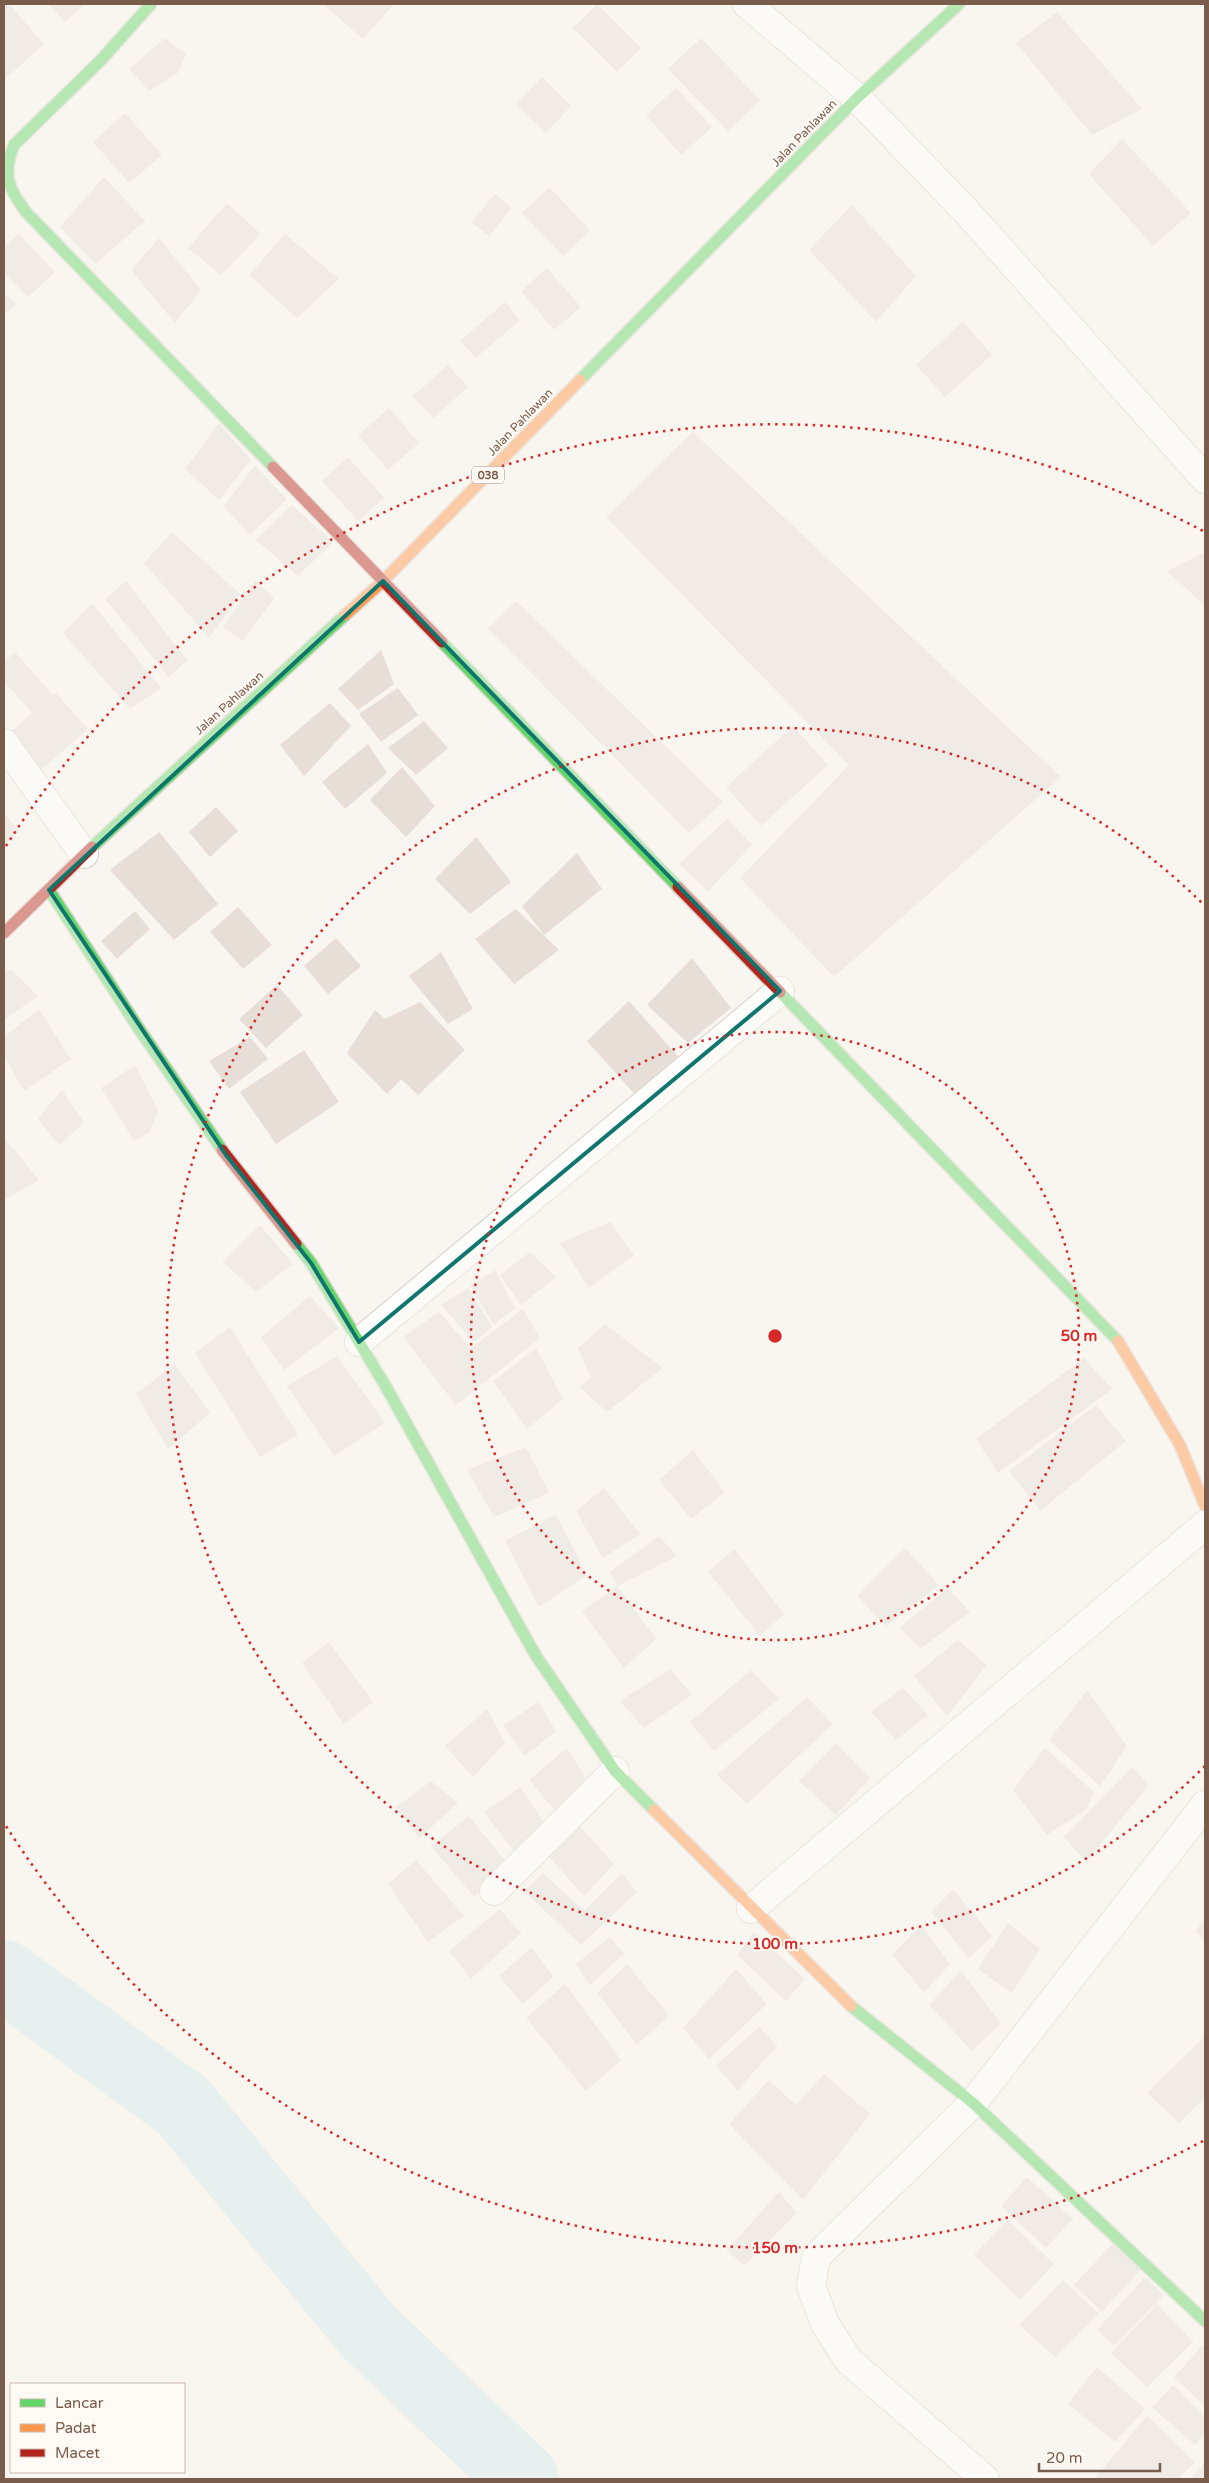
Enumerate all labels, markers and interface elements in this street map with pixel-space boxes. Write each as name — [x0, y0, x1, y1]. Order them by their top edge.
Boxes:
street label: Jalan Pahlawan — [769, 97, 839, 169]
street label: Jalan Pahlawan — [485, 386, 555, 458]
road number: 038 — [472, 466, 504, 484]
street label: Jalan Pahlawan — [192, 669, 266, 737]
centre of rings — [766, 1327, 784, 1345]
text: 50 m — [1061, 1327, 1097, 1345]
text: 100 m — [752, 1935, 798, 1953]
text: 150 m — [752, 2239, 798, 2257]
legend — [10, 2383, 185, 2473]
text: Lancar — [55, 2394, 104, 2412]
text: Padat — [55, 2419, 97, 2437]
scale bar — [1039, 2440, 1160, 2472]
text: Macet — [55, 2444, 100, 2462]
text: 20 m — [1046, 2449, 1083, 2467]

